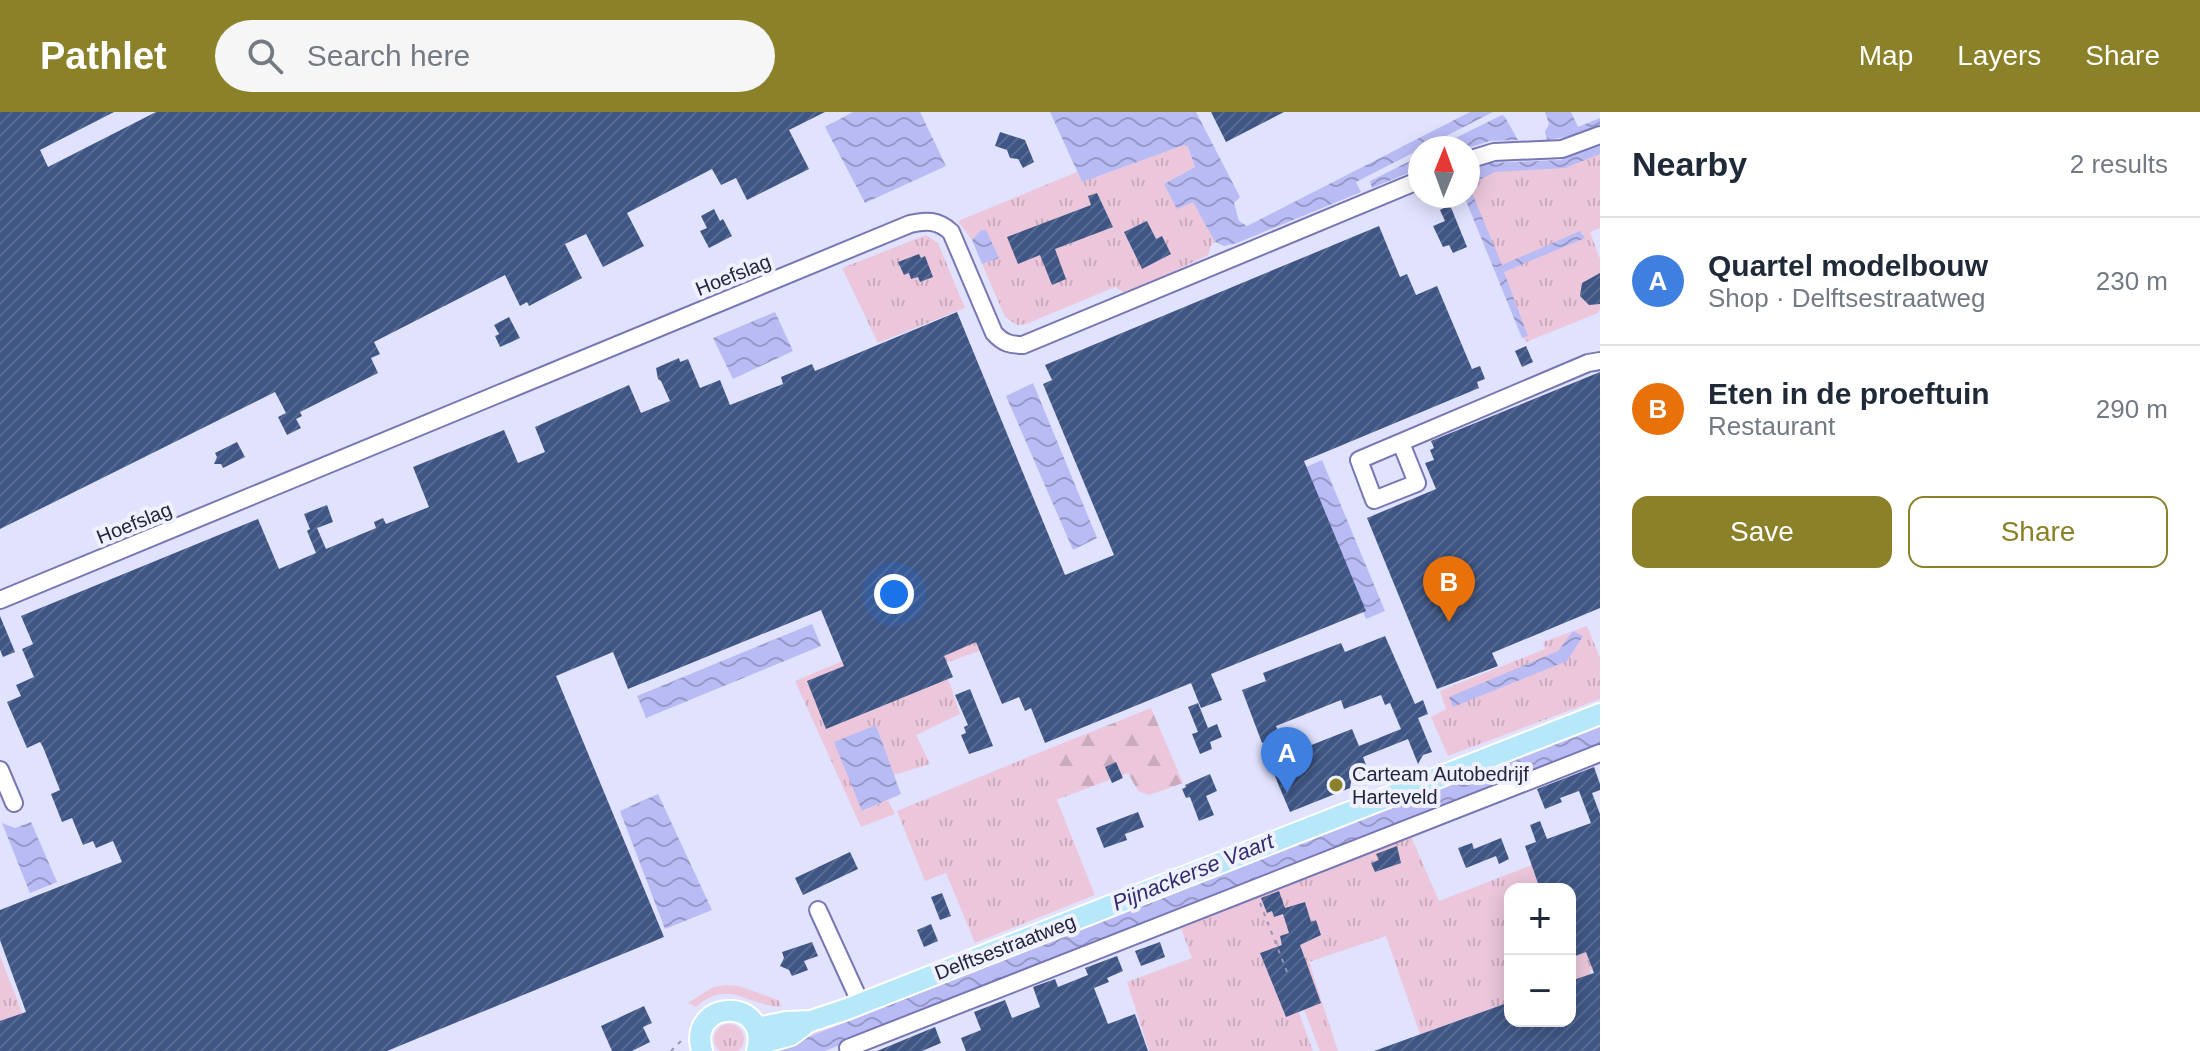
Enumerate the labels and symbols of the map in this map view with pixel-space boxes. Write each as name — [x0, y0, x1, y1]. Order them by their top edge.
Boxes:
north arrow — [1408, 136, 1480, 208]
street label: Hoefslag — [692, 250, 774, 300]
street label: Hoefslag — [93, 498, 175, 548]
pin: B — [1423, 556, 1475, 622]
your location — [874, 574, 914, 614]
pin: A — [1261, 727, 1313, 793]
place label: Carteam Autobedrijf Harteveld — [1352, 763, 1529, 808]
marker: Carteam Autobedrijf Harteveld — [1327, 776, 1345, 794]
water label: Pijnackerse Vaart — [1109, 828, 1278, 916]
street label: Delftsestraatweg — [932, 910, 1078, 984]

